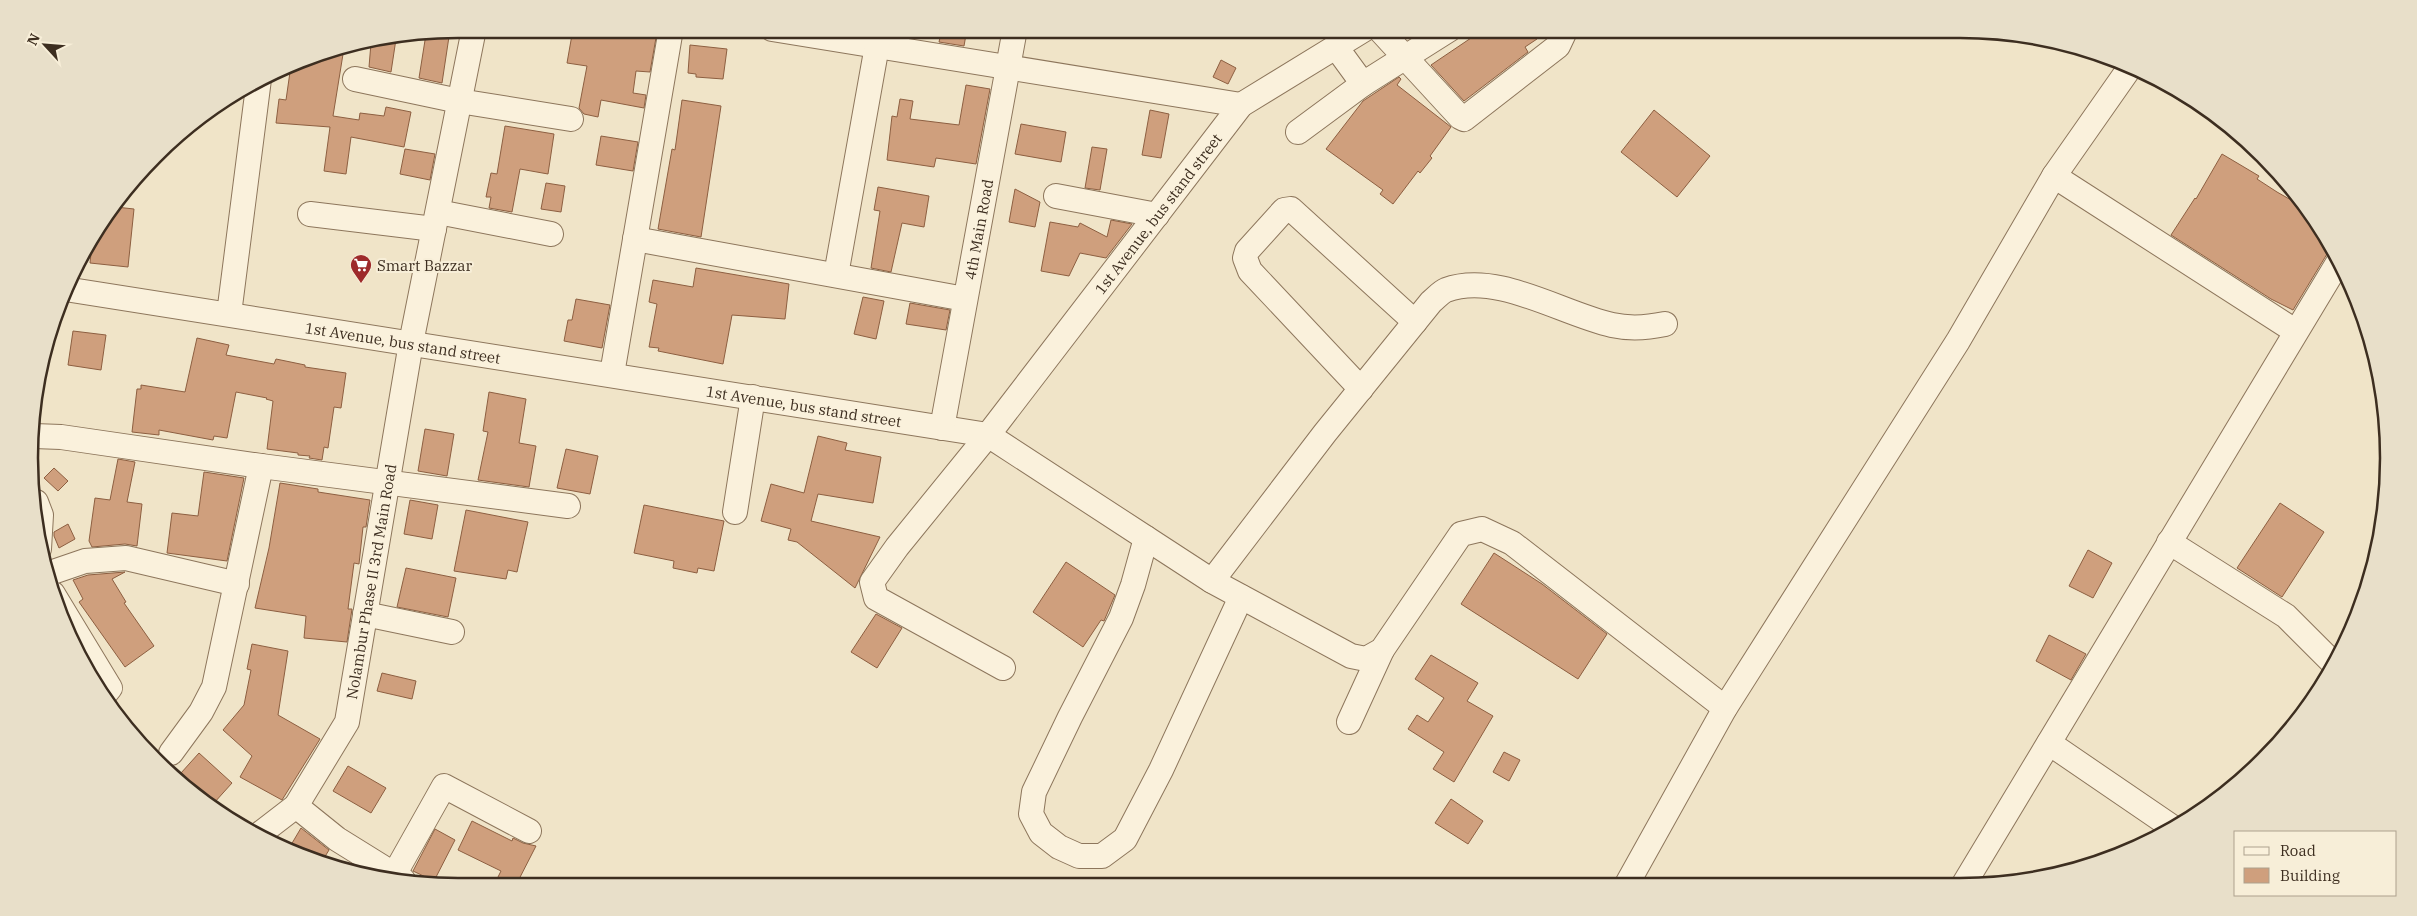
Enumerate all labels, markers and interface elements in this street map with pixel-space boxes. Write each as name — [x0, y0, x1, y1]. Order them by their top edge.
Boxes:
north arrow — [20, 20, 70, 70]
text: N — [23, 30, 44, 48]
street label: 1st Avenue, bus stand street — [1090, 129, 1226, 298]
street label: 4th Main Road — [960, 177, 997, 281]
supermarket icon: Smart Bazzar — [349, 253, 373, 284]
place label: Smart Bazzar — [377, 256, 473, 275]
street label: 1st Avenue, bus stand street — [304, 318, 502, 367]
street label: 1st Avenue, bus stand street — [705, 381, 903, 431]
street label: Nolambur Phase II 3rd Main Road — [342, 462, 400, 701]
legend — [2234, 831, 2397, 896]
text: Road — [2280, 841, 2316, 860]
text: Building — [2280, 866, 2340, 885]

